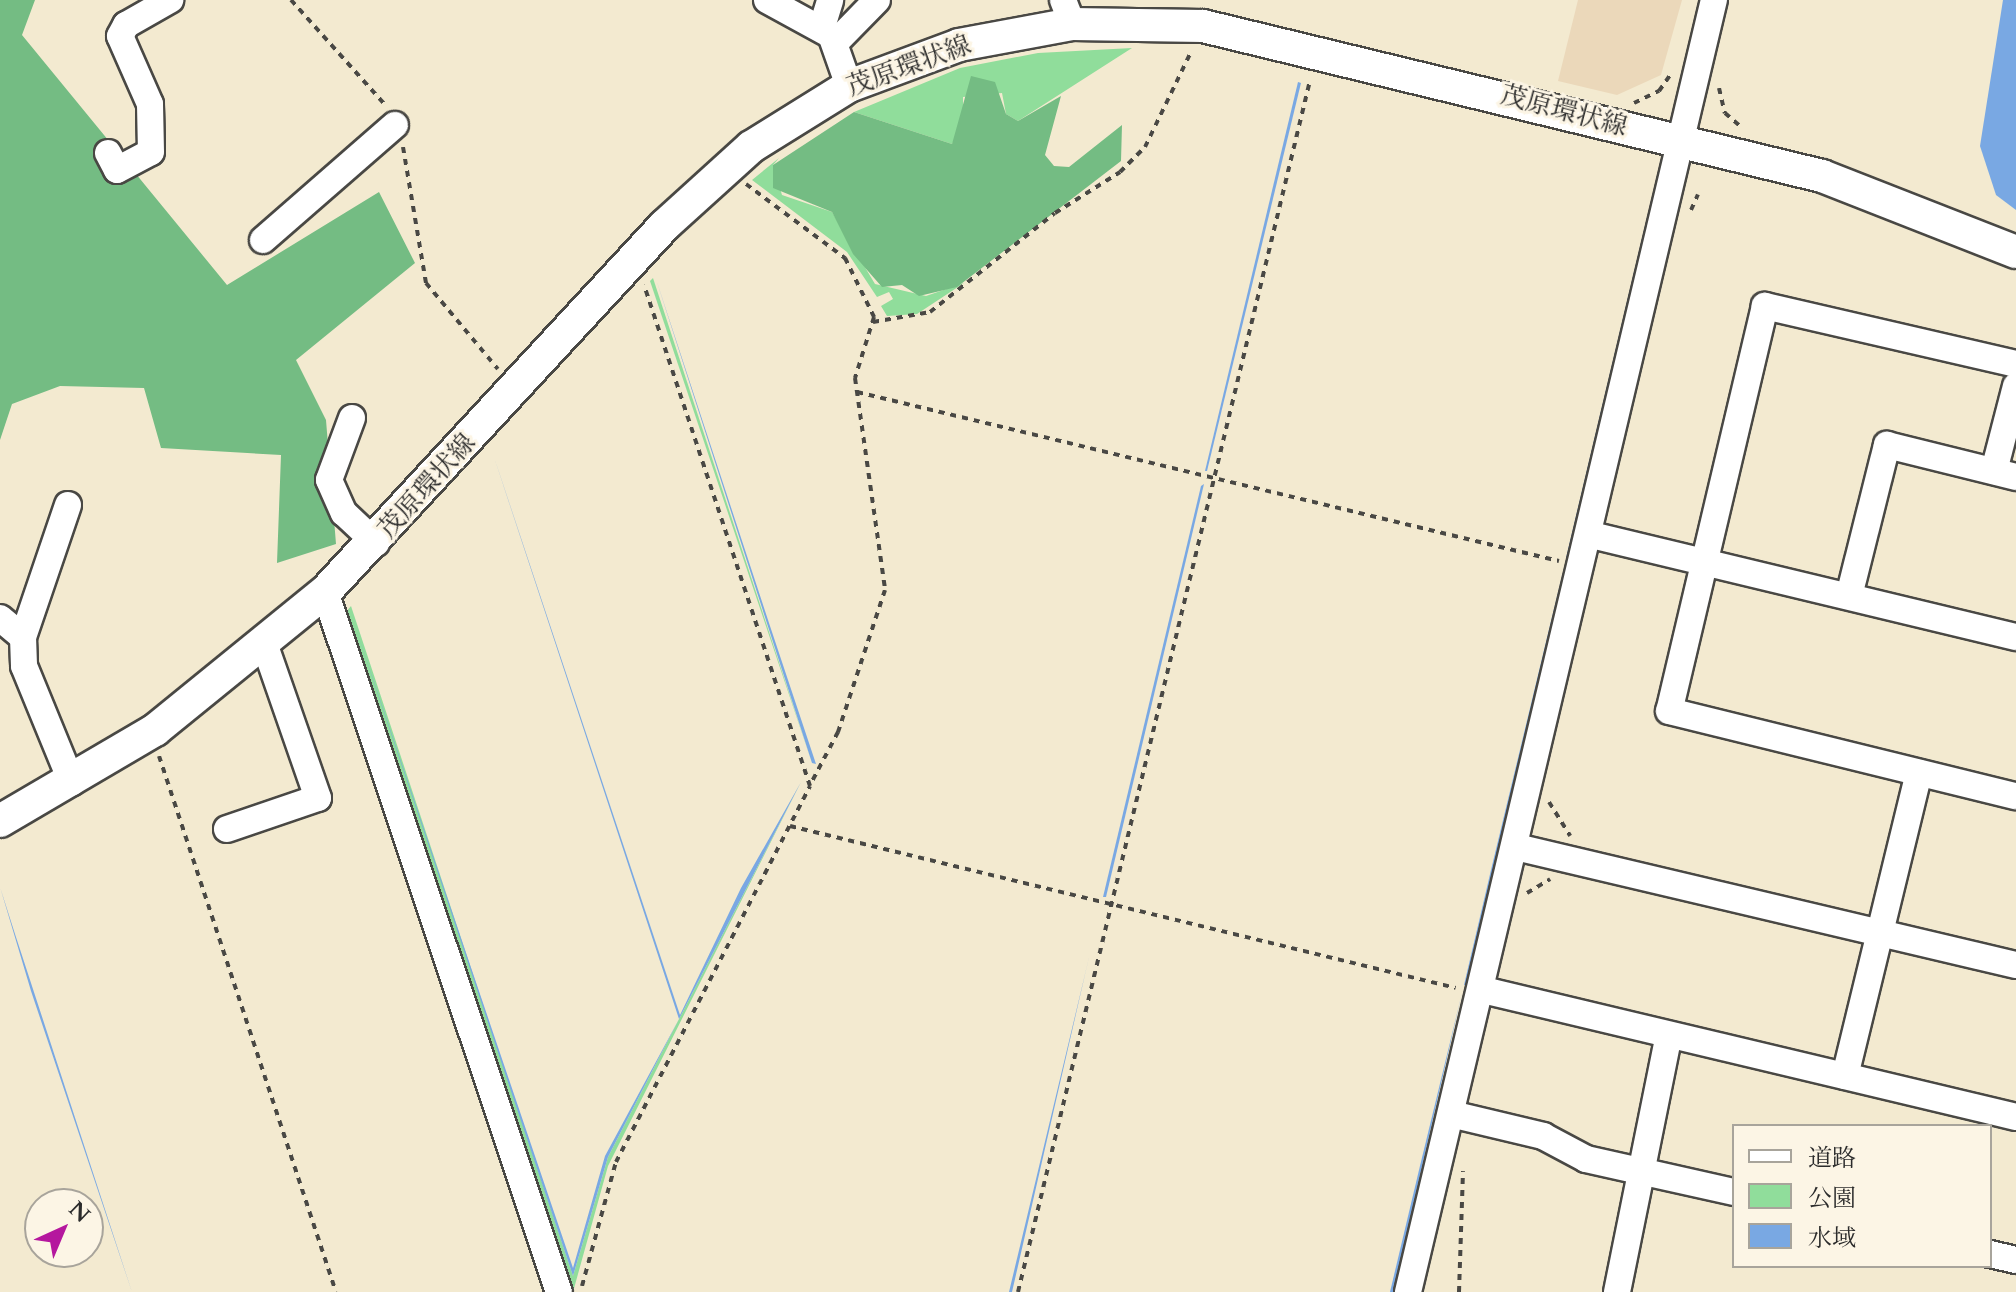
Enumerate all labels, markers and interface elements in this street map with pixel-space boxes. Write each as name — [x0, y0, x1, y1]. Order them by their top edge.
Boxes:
street label: 茂原環状線 — [843, 29, 975, 103]
street label: 茂原環状線 — [1497, 79, 1631, 143]
street label: 茂原環状線 — [372, 427, 482, 545]
legend — [1732, 1124, 1992, 1268]
text: 道路 — [1808, 1142, 1856, 1175]
text: 公園 — [1808, 1182, 1856, 1215]
north arrow — [24, 1188, 104, 1268]
text: N — [62, 1195, 97, 1230]
text: 水域 — [1808, 1222, 1856, 1255]

